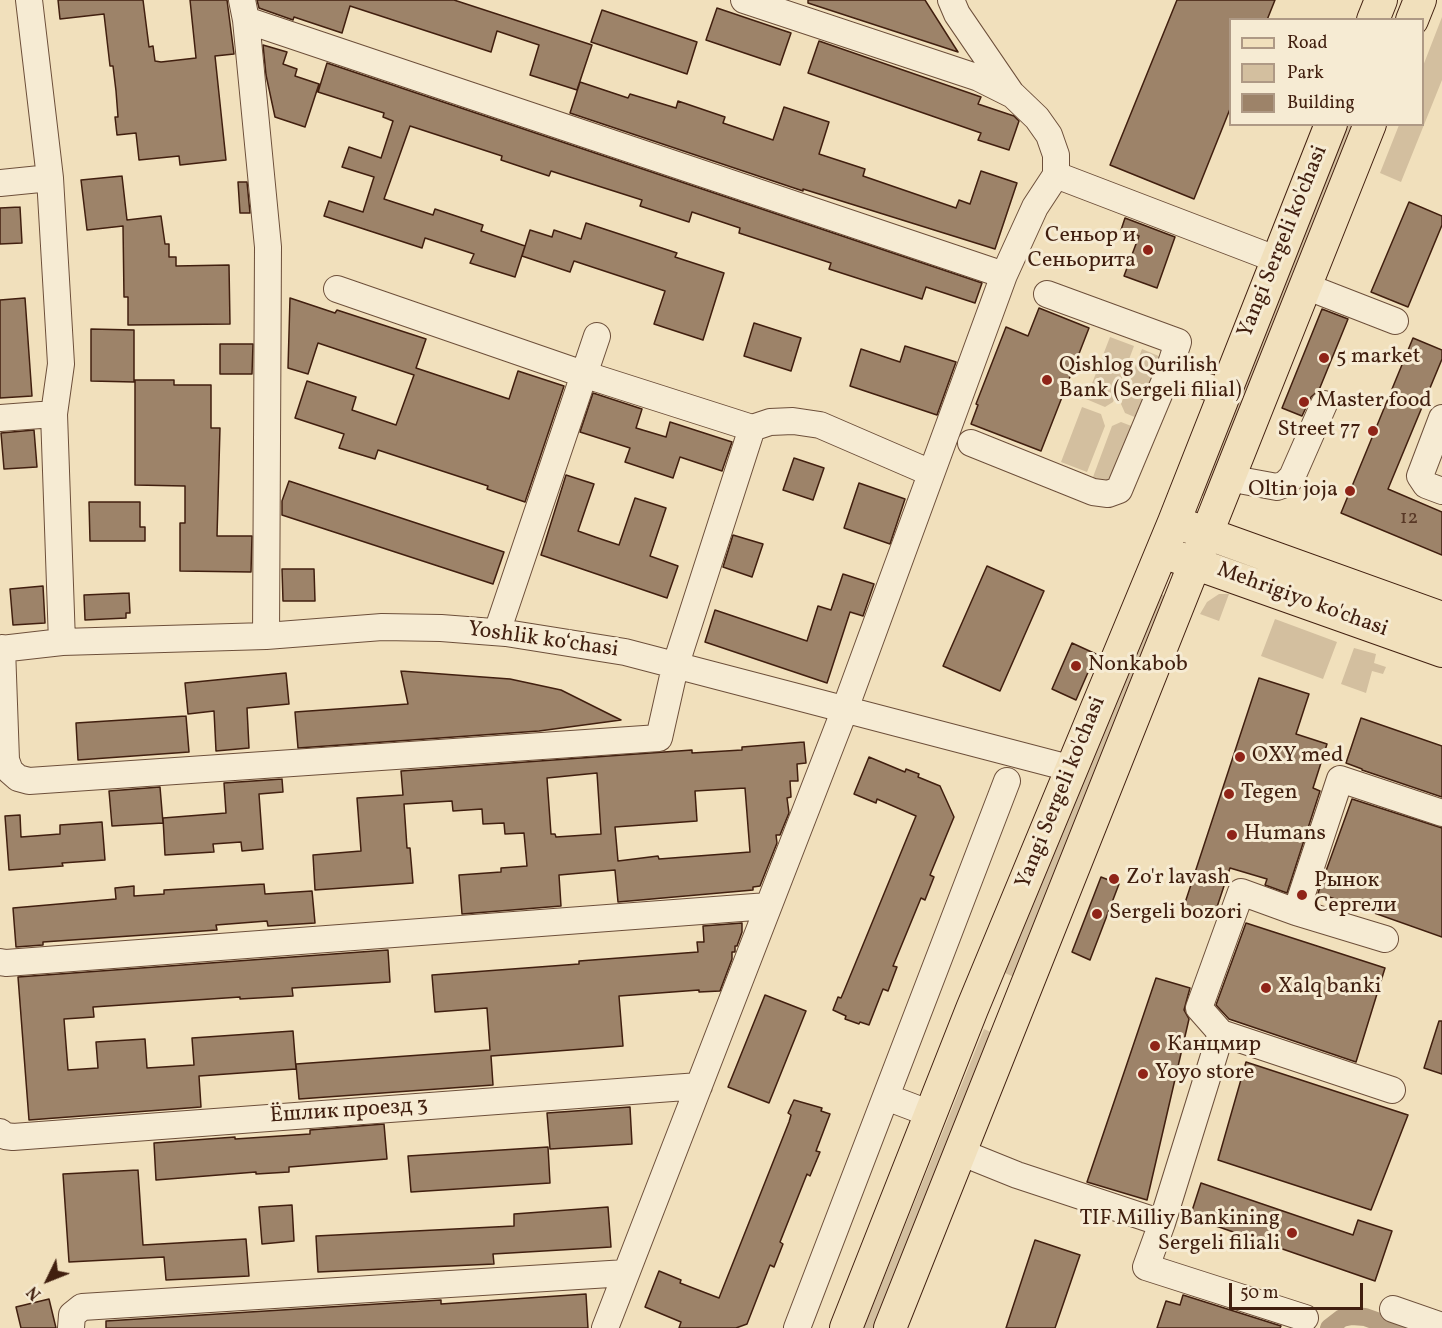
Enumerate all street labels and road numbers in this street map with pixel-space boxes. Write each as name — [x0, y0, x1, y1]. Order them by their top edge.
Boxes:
street label: Yangi Sergeli ko'chasi — [1233, 142, 1335, 342]
street label: Mehrigiyo ko'chasi — [1213, 558, 1391, 644]
street label: Yoshlik koʻchasi — [466, 617, 620, 665]
street label: Yangi Sergeli ko'chasi — [1011, 693, 1113, 893]
street label: Ёшлик проезд 3 — [269, 1093, 429, 1131]

